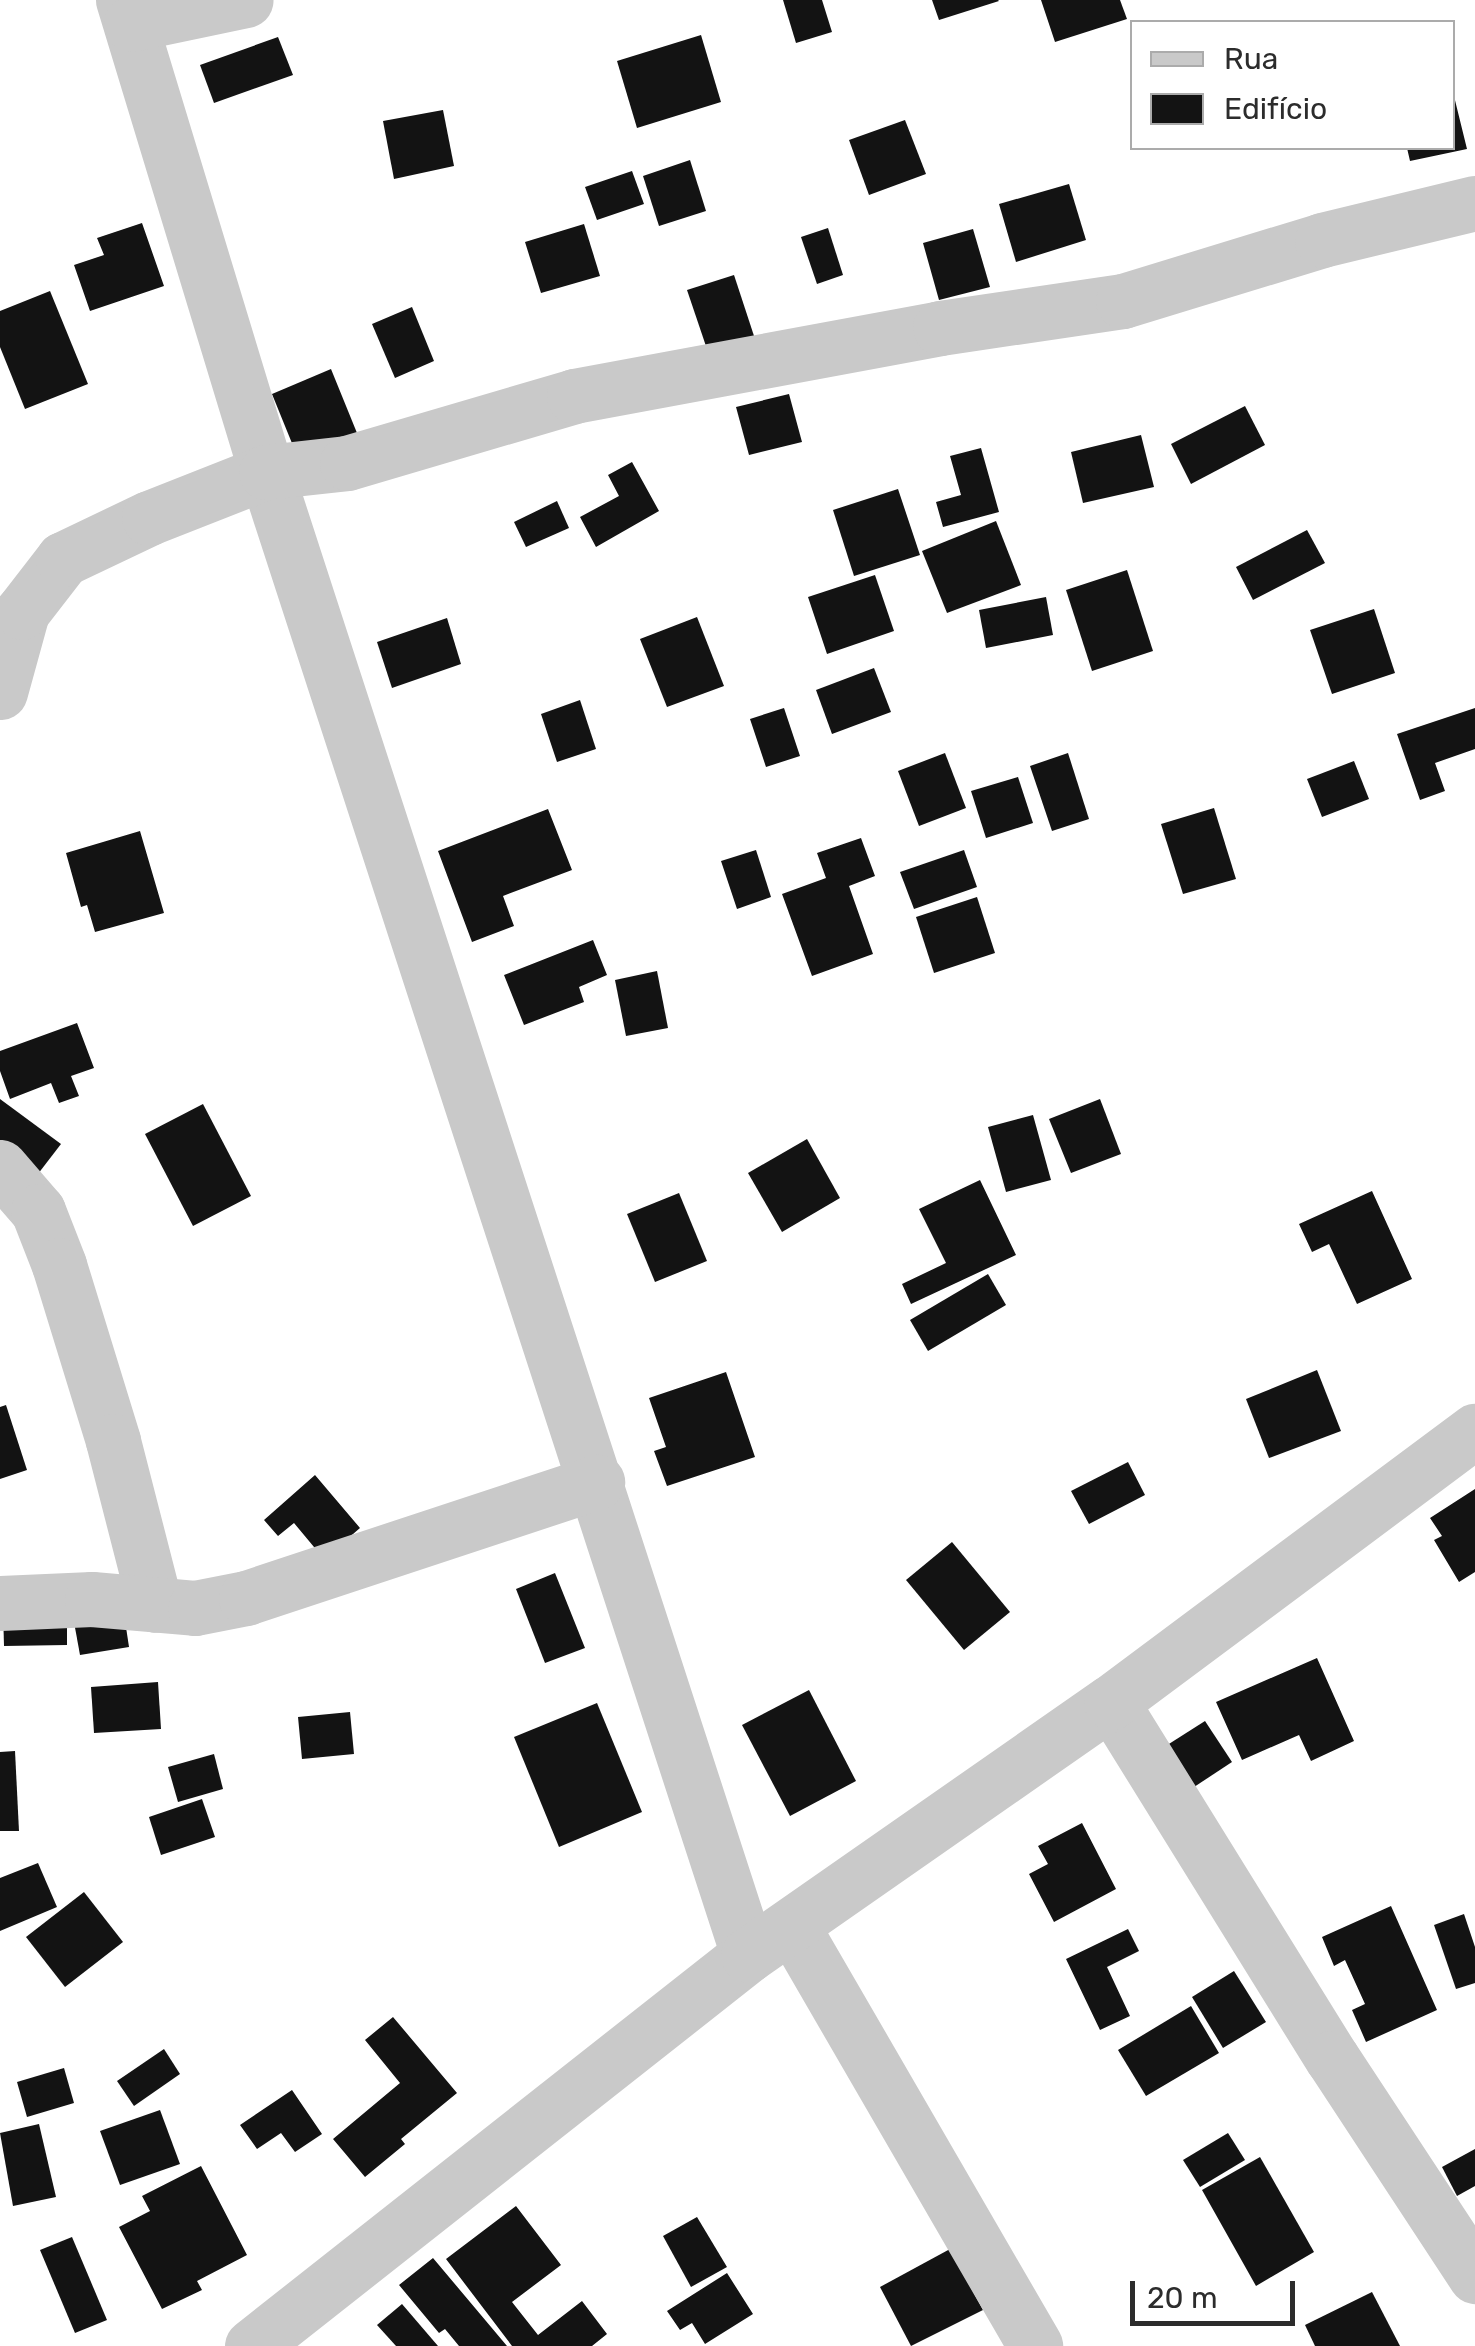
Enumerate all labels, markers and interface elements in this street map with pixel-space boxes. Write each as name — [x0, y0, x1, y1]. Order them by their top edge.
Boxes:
legend — [1130, 20, 1455, 150]
text: Rua — [1224, 41, 1278, 77]
text: Edifício — [1224, 91, 1327, 127]
scale bar — [1135, 2261, 1300, 2323]
text: 20 m — [1147, 2280, 1218, 2316]

